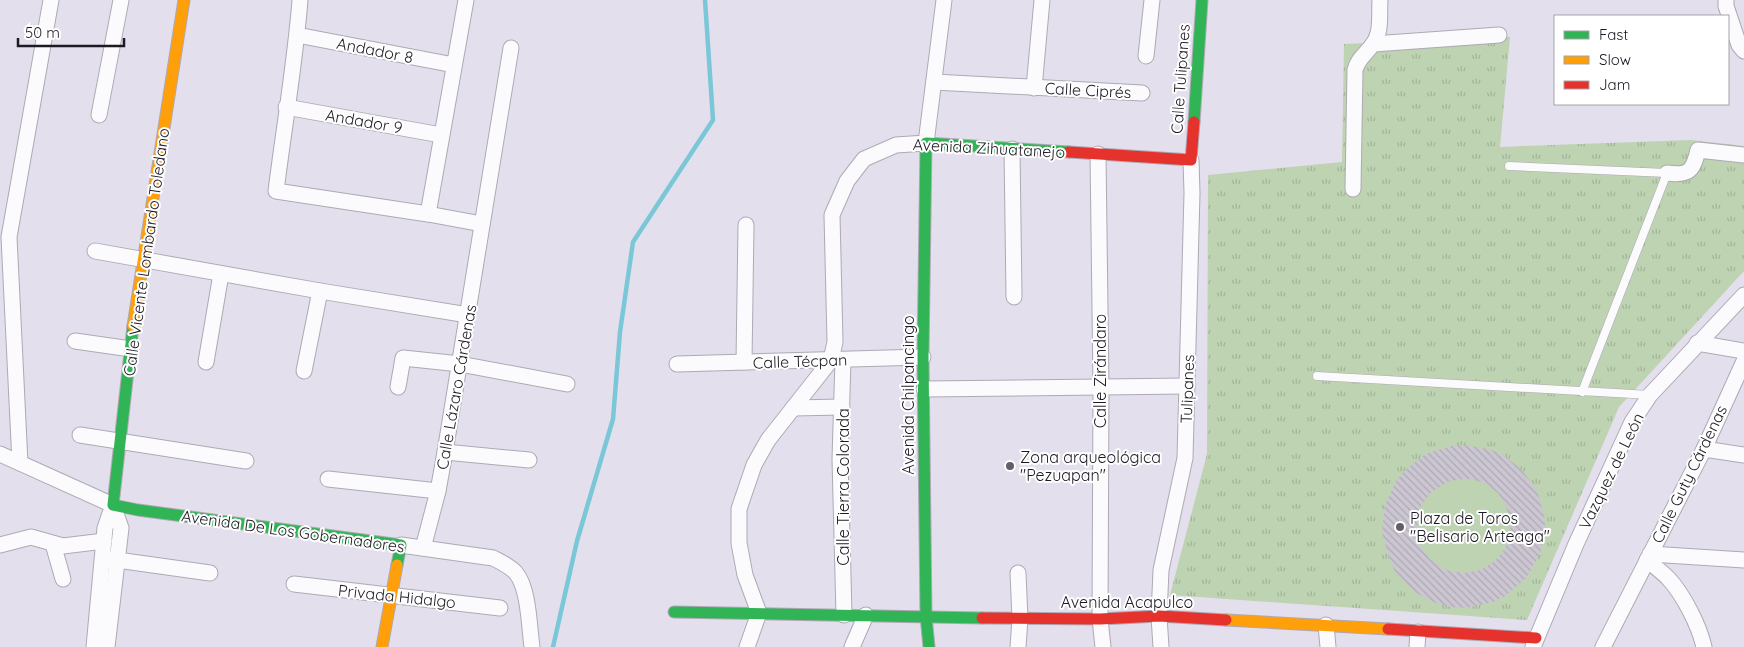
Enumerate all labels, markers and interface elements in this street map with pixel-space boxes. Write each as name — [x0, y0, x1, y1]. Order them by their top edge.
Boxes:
scale bar — [18, 15, 124, 47]
legend — [1554, 15, 1729, 105]
text: 50 m — [25, 23, 60, 42]
street label: Calle Tulipanes — [1166, 23, 1194, 135]
text: Fast — [1599, 25, 1628, 44]
street label: Andador 8 — [335, 33, 415, 67]
text: Slow — [1599, 50, 1631, 69]
text: Jam — [1599, 75, 1630, 94]
street label: Calle Ciprés — [1044, 78, 1132, 102]
street label: Andador 9 — [324, 104, 404, 138]
street label: Calle Vicente Lombardo Toledano — [119, 127, 173, 377]
street label: Avenida Zihuatanejo — [912, 134, 1066, 162]
street label: Calle Lázaro Cárdenas — [432, 303, 480, 471]
street label: Calle Zirándaro — [1090, 314, 1110, 428]
street label: Avenida Chilpancingo — [898, 315, 918, 475]
street label: Calle Técpan — [752, 349, 848, 373]
street label: Tulipanes — [1176, 354, 1198, 424]
street label: Calle Guty Cárdenas — [1647, 402, 1731, 546]
street label: Calle Tierra Colorada — [833, 408, 853, 566]
street label: Vazquez de León — [1574, 410, 1648, 532]
place label: Zona arqueológica "Pezuapan" — [1020, 447, 1161, 485]
marker: Zona arqueológica "Pezuapan" — [1004, 460, 1016, 472]
street label: Avenida De Los Gobernadores — [180, 505, 406, 557]
place label: Plaza de Toros "Belisario Arteaga" — [1410, 508, 1550, 546]
marker: Plaza de Toros "Belisario Arteaga" — [1394, 521, 1406, 533]
street label: Privada Hidalgo — [337, 580, 457, 612]
street label: Avenida Acapulco — [1061, 592, 1193, 612]

